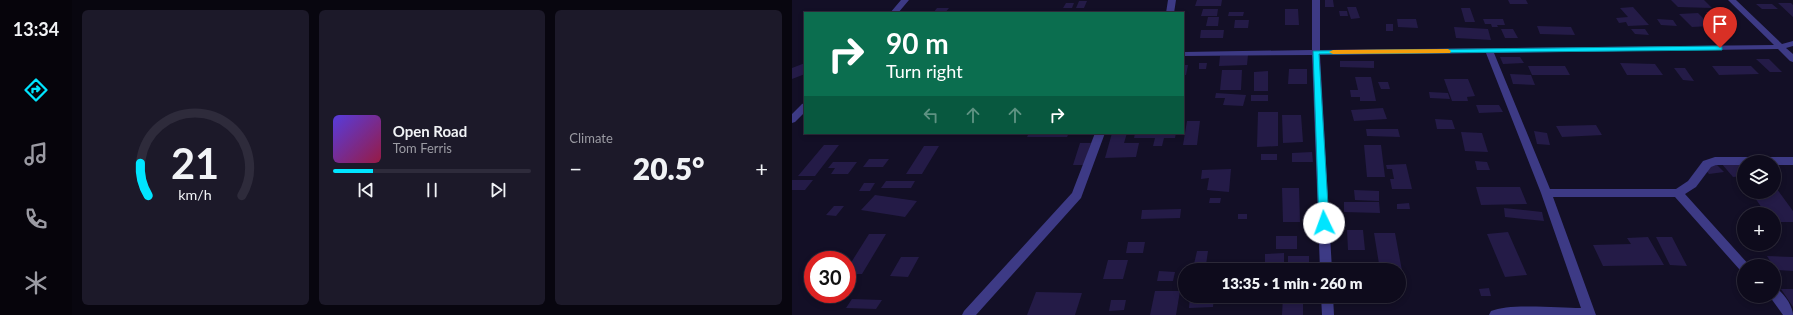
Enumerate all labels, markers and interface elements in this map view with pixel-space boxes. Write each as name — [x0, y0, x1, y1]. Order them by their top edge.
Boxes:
pin — [1703, 7.0, 1737, 48]
icon: arrive — [1709, 13, 1731, 35]
text: 13:34 — [13, 18, 59, 40]
text: 90 m — [886, 26, 949, 60]
icon: right — [820, 28, 872, 80]
text: Turn right — [886, 60, 963, 82]
icon: directions — [22, 76, 50, 104]
icon: left — [920, 104, 942, 126]
icon: ahead — [962, 104, 984, 126]
icon: ahead — [1004, 104, 1026, 126]
icon: right — [1046, 104, 1068, 126]
text: Open Road — [393, 122, 467, 140]
text: Climate — [569, 130, 613, 146]
text: 21 — [171, 137, 219, 187]
icon: music — [22, 140, 50, 168]
text: Tom Ferris — [393, 140, 452, 156]
text: 20.5° — [633, 150, 705, 186]
text: − — [569, 155, 582, 182]
text: + — [755, 155, 768, 182]
map controls — [1737, 155, 1781, 303]
button: layers — [1737, 155, 1781, 199]
icon: previous — [355, 179, 377, 201]
icon: pause — [421, 179, 443, 201]
icon: next — [487, 179, 509, 201]
text: km/h — [179, 185, 212, 202]
position arrow — [1303, 202, 1345, 244]
icon: phone — [22, 205, 50, 233]
button: + — [1737, 207, 1781, 251]
speed limit sign: 30 — [804, 251, 856, 303]
button: − — [1737, 259, 1781, 303]
icon: climate — [22, 269, 50, 297]
text: 13:35 · 1 min · 260 m — [1221, 274, 1363, 292]

